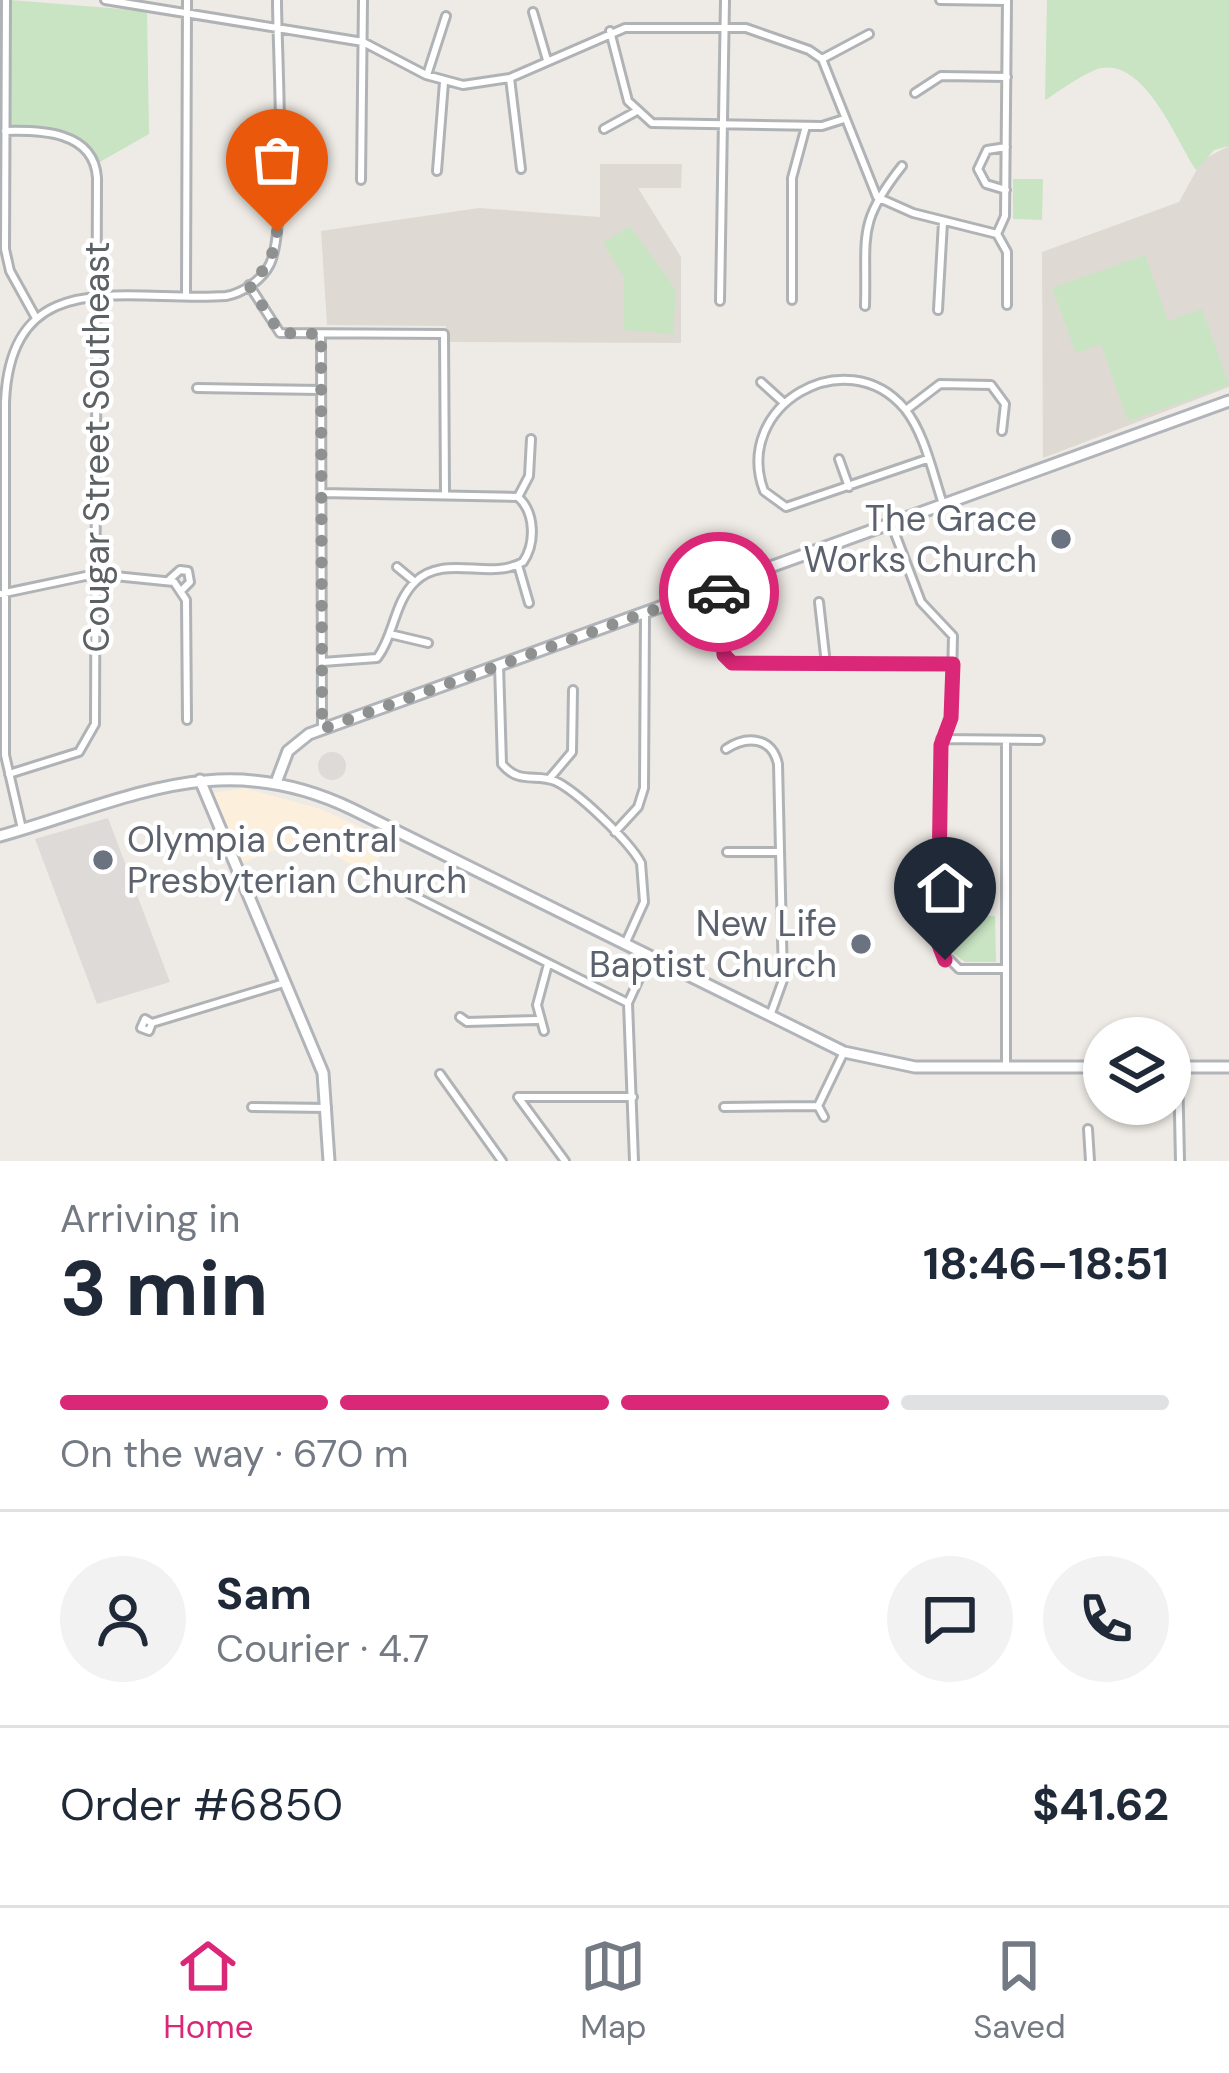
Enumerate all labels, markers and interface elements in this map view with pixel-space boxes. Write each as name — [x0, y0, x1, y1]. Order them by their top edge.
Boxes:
pin — [226, 109, 328, 232]
icon: bag — [244, 127, 310, 193]
street label: Cougar Street Southeast — [73, 241, 120, 653]
place label: The Grace Works Church — [804, 495, 1037, 583]
marker: The Grace Works Church — [1048, 526, 1074, 552]
courier — [659, 532, 779, 652]
icon: car — [686, 559, 752, 625]
place label: Olympia Central Presbyterian Church — [127, 816, 467, 904]
pin — [894, 837, 996, 960]
marker: Olympia Central Presbyterian Church — [90, 847, 116, 873]
icon: home — [912, 855, 978, 921]
place label: New Life Baptist Church — [589, 900, 837, 988]
marker: New Life Baptist Church — [848, 931, 874, 957]
map controls — [1083, 1017, 1191, 1125]
button: layers — [1083, 1017, 1191, 1125]
text: Arriving in — [60, 1193, 240, 1244]
text: 18:46–18:51 — [923, 1234, 1169, 1293]
text: 3 min — [60, 1238, 268, 1339]
text: On the way · 670 m — [60, 1428, 409, 1479]
button: person — [60, 1556, 186, 1682]
button: chat — [887, 1556, 1013, 1682]
button: phone — [1043, 1556, 1169, 1682]
text: Sam — [216, 1564, 312, 1623]
text: Courier · 4.7 — [216, 1623, 429, 1674]
text: Order #6850 — [60, 1775, 343, 1834]
text: $41.62 — [1032, 1775, 1169, 1834]
tab: Home — [163, 1933, 254, 2048]
tab: Map — [580, 1933, 647, 2048]
tab: Saved — [973, 1933, 1066, 2048]

